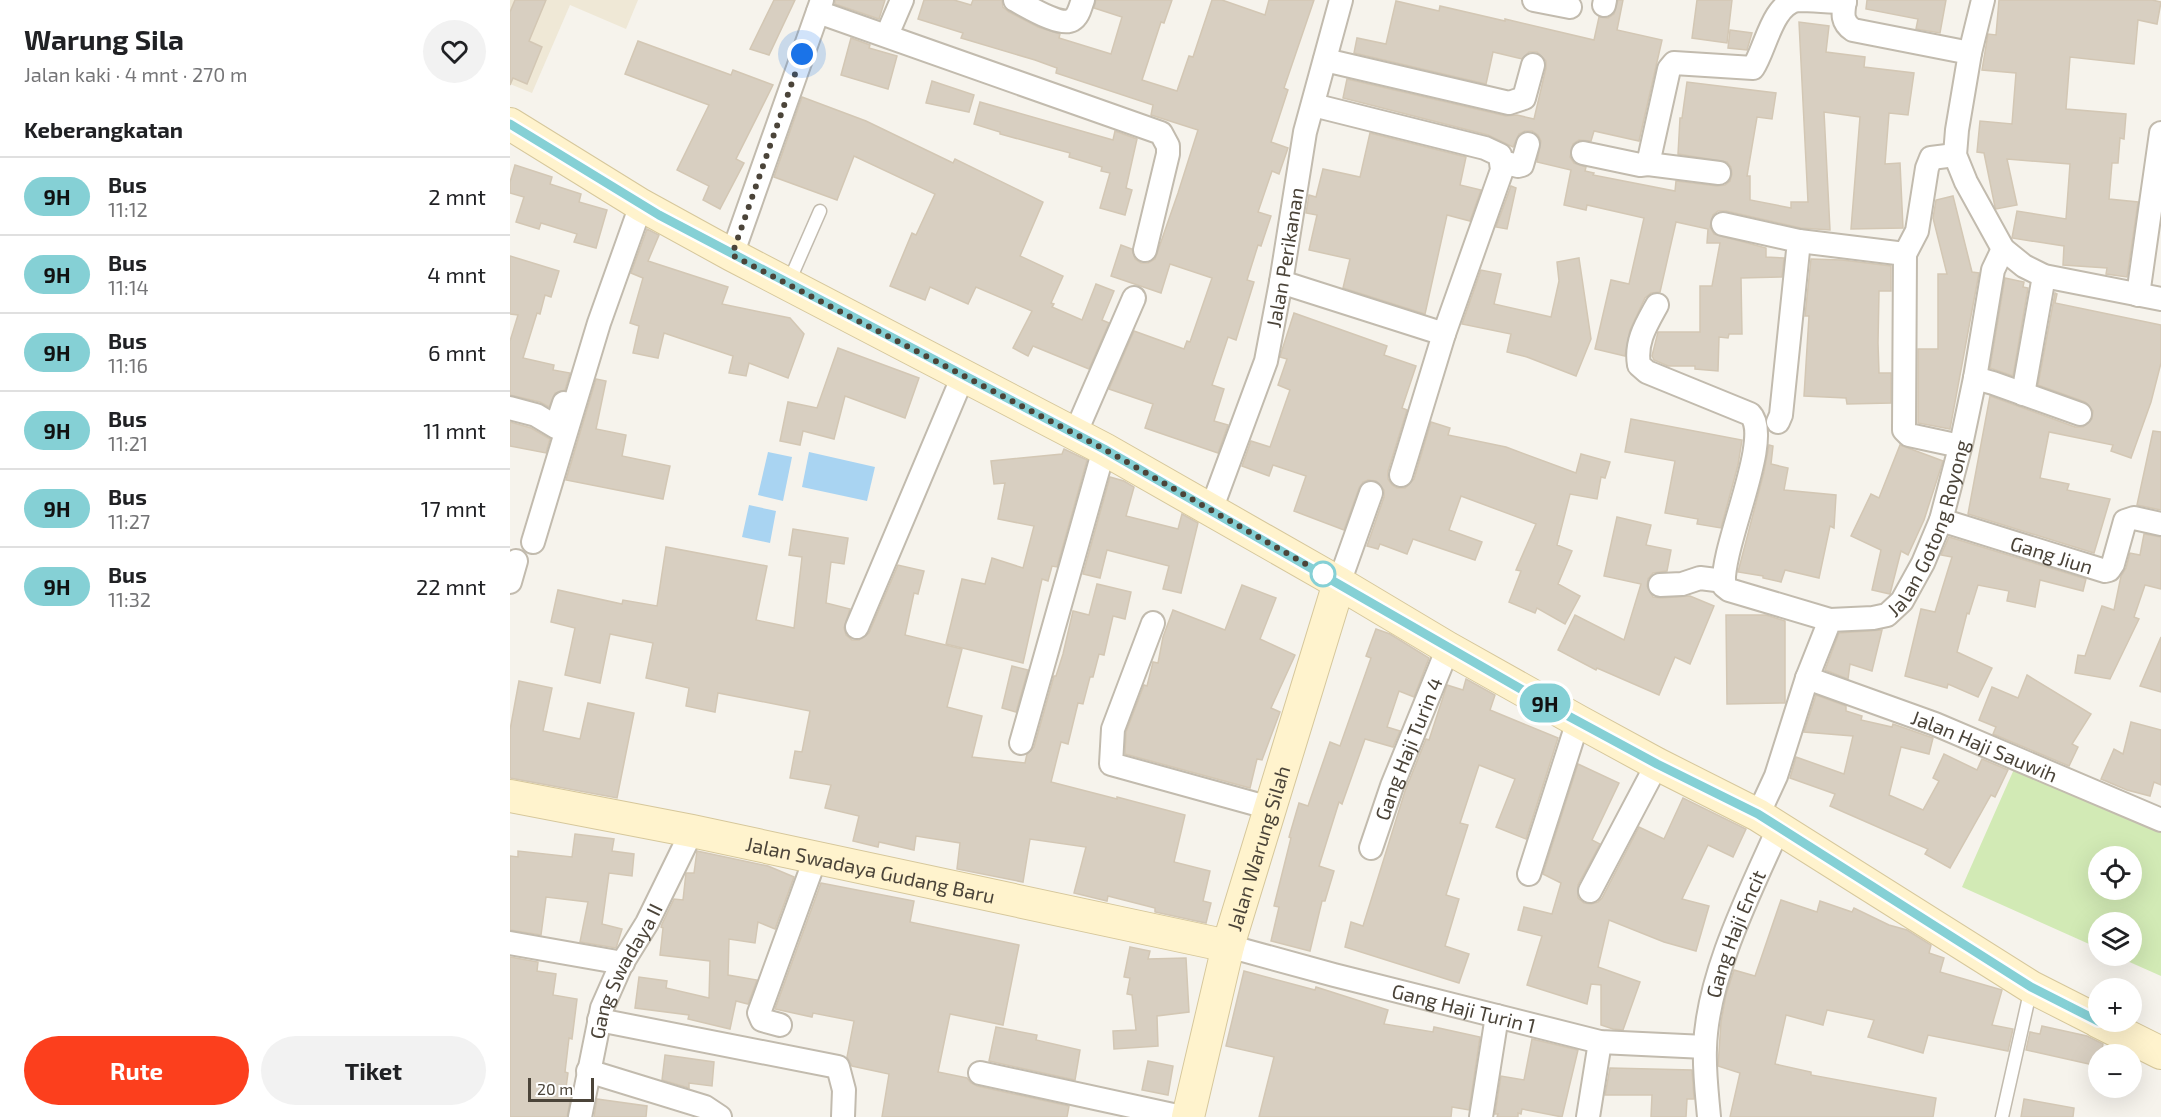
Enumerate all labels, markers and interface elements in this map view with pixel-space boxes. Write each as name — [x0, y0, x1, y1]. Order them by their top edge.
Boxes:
button: heart — [423, 20, 486, 83]
text: Warung Sila — [24, 22, 184, 56]
your location — [787, 39, 817, 69]
text: Jalan kaki · 4 mnt · 270 m — [24, 62, 247, 86]
text: Keberangkatan — [24, 116, 183, 142]
text: Bus — [108, 171, 147, 197]
text: 2 mnt — [428, 183, 486, 209]
text: 9H — [44, 184, 70, 209]
street label: Jalan Perikanan — [1261, 186, 1308, 330]
text: 11:12 — [108, 197, 148, 221]
text: Bus — [108, 249, 147, 275]
text: 4 mnt — [427, 261, 486, 287]
text: 9H — [44, 262, 70, 287]
text: 11:14 — [108, 275, 149, 299]
text: Bus — [108, 327, 147, 353]
text: 6 mnt — [428, 339, 486, 365]
text: 9H — [44, 340, 70, 365]
text: 11:16 — [108, 353, 148, 377]
text: Bus — [108, 405, 147, 431]
text: 11 mnt — [423, 417, 486, 443]
text: 9H — [44, 418, 70, 443]
text: 11:21 — [108, 431, 148, 455]
street label: Jalan Gotong Royong — [1882, 437, 1974, 621]
text: Bus — [108, 483, 147, 509]
text: 17 mnt — [421, 495, 486, 521]
text: 9H — [44, 496, 70, 521]
text: 11:27 — [108, 509, 150, 533]
street label: Gang Jiun — [2008, 530, 2096, 579]
text: Bus — [108, 561, 147, 587]
unlabelled marker — [1310, 561, 1336, 587]
text: 22 mnt — [416, 573, 486, 599]
text: 9H — [44, 574, 70, 599]
text: 11:32 — [108, 587, 151, 611]
street label: Gang Haji Turin 4 — [1369, 674, 1447, 823]
line badge: 9H — [1518, 684, 1572, 722]
text: 9H — [1532, 691, 1558, 716]
street label: Jalan Haji Sauwih — [1908, 705, 2061, 787]
street label: Jalan Warung Silah — [1221, 762, 1295, 934]
street label: Jalan Swadaya Gudang Baru — [744, 831, 997, 908]
map controls — [2088, 846, 2142, 1098]
button: locate — [2088, 846, 2142, 900]
street label: Gang Haji Encit — [1700, 866, 1770, 1000]
street label: Gang Swadaya II — [584, 899, 667, 1041]
button: layers — [2088, 912, 2142, 966]
street label: Gang Haji Turin 1 — [1390, 978, 1538, 1037]
button: + — [2088, 978, 2142, 1032]
button: Rute — [24, 1036, 249, 1105]
button: Tiket — [261, 1036, 486, 1105]
button: − — [2088, 1044, 2142, 1098]
scale bar — [528, 1075, 594, 1102]
text: 20 m — [537, 1079, 573, 1098]

